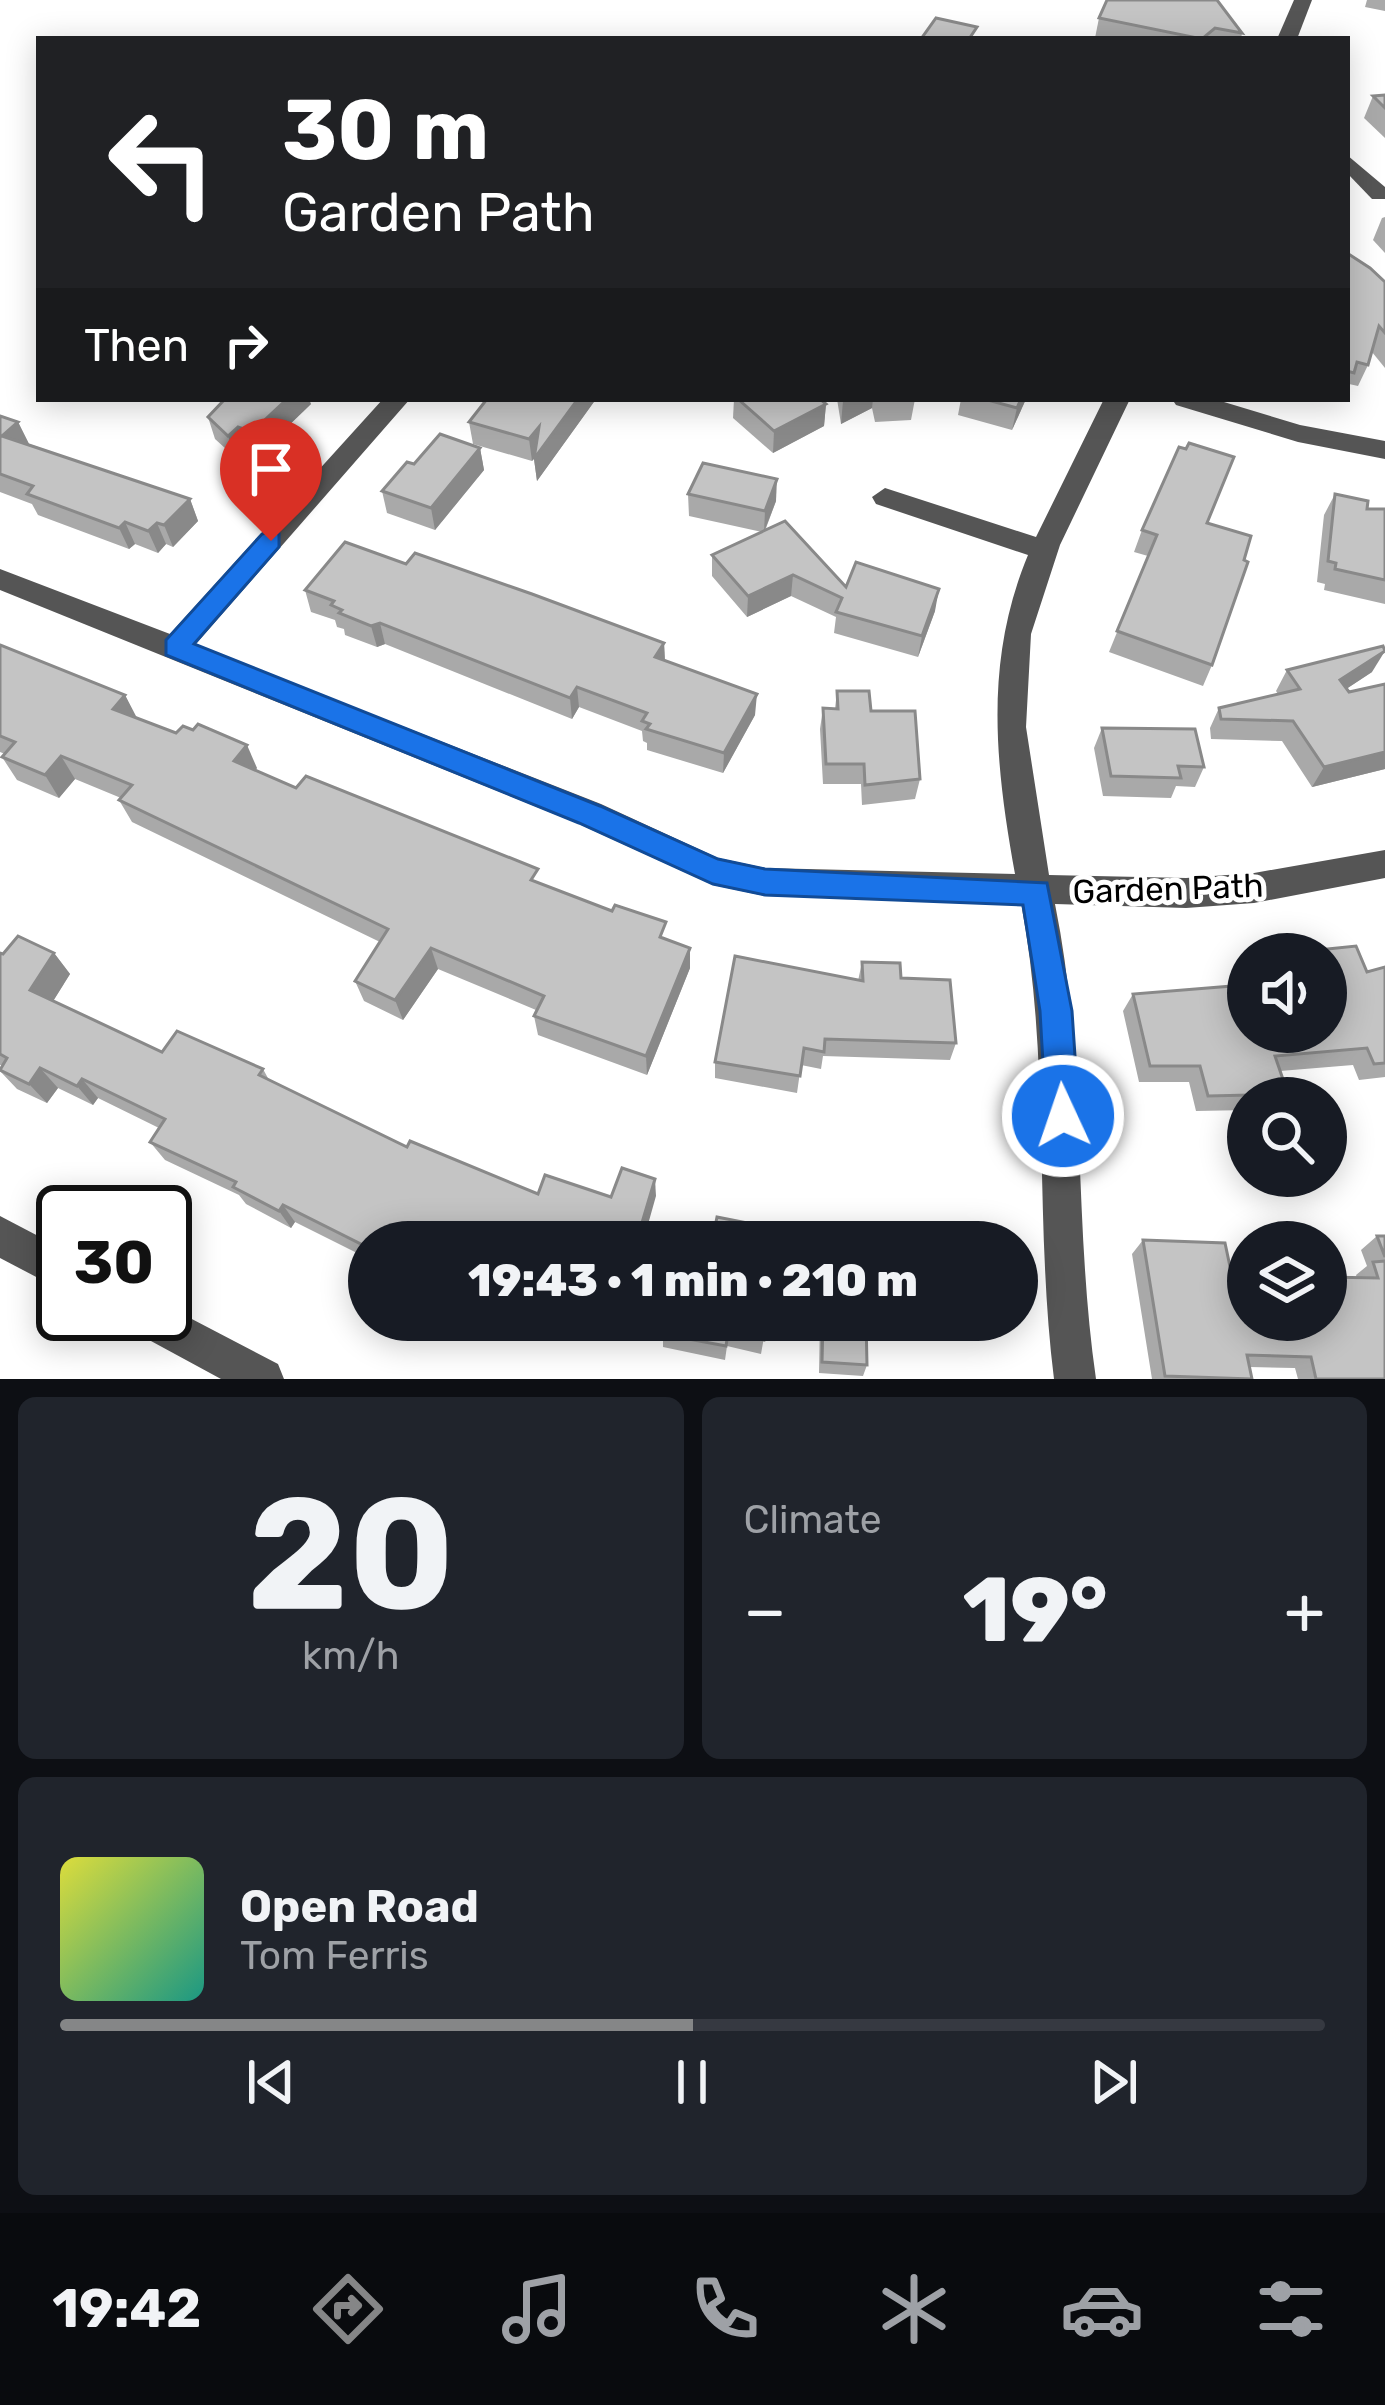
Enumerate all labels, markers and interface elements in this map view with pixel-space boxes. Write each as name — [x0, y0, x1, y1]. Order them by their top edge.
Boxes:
text: 30 m — [282, 80, 489, 180]
icon: left — [84, 84, 240, 240]
text: Garden Path — [282, 181, 595, 245]
icon: right — [213, 312, 279, 378]
text: Then — [84, 319, 189, 372]
pin — [220, 418, 322, 541]
icon: arrive — [238, 436, 304, 502]
street label: Garden Path — [1072, 866, 1264, 911]
map controls — [1227, 933, 1347, 1341]
button: sound — [1227, 933, 1347, 1053]
position arrow — [1000, 1053, 1126, 1179]
button: search — [1227, 1077, 1347, 1197]
speed limit sign: 30 — [36, 1185, 192, 1341]
button: layers — [1227, 1221, 1347, 1341]
text: 19:43 · 1 min · 210 m — [468, 1254, 918, 1307]
text: 20 — [247, 1462, 454, 1647]
text: Climate — [744, 1497, 882, 1543]
text: 19° — [963, 1557, 1108, 1664]
text: − — [744, 1571, 786, 1650]
text: + — [1284, 1571, 1325, 1650]
text: km/h — [302, 1633, 399, 1679]
text: Open Road — [240, 1880, 479, 1933]
text: Tom Ferris — [240, 1933, 429, 1979]
icon: previous — [238, 2049, 304, 2115]
icon: pause — [659, 2049, 725, 2115]
icon: next — [1081, 2049, 1147, 2115]
icon: directions — [306, 2267, 390, 2351]
icon: music — [495, 2267, 579, 2351]
icon: phone — [683, 2267, 767, 2351]
icon: climate — [872, 2267, 956, 2351]
icon: car — [1060, 2267, 1144, 2351]
icon: filters — [1249, 2267, 1333, 2351]
text: 19:42 — [52, 2277, 201, 2341]

